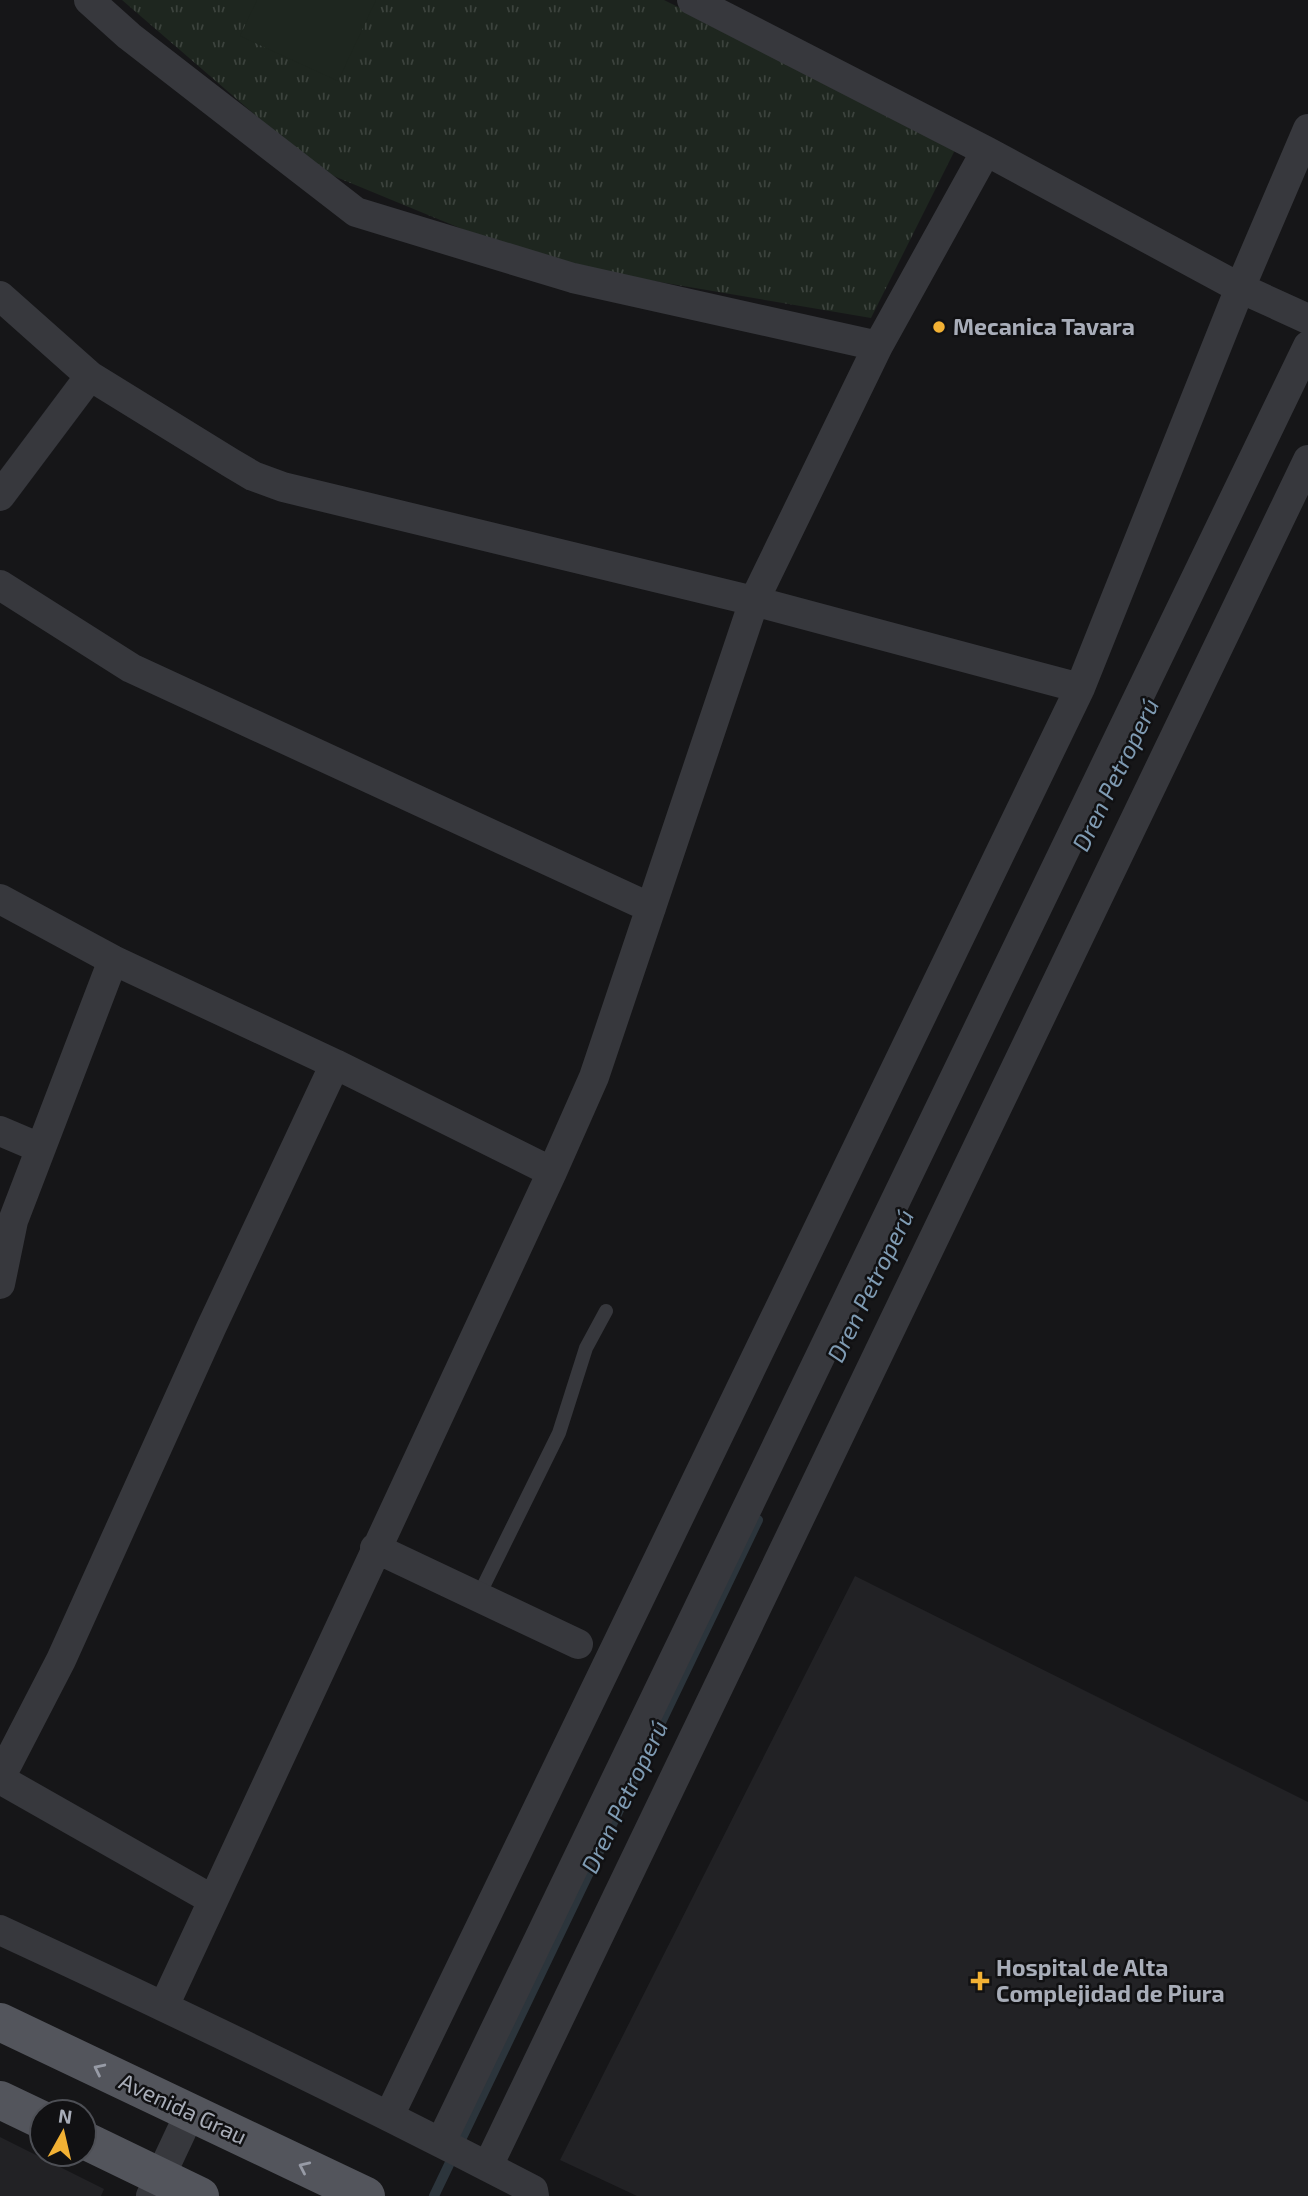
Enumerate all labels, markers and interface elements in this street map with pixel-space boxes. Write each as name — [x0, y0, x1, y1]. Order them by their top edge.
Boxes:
place label: Mecanica Tavara — [953, 312, 1135, 340]
marker: Mecanica Tavara — [931, 319, 947, 335]
water label: Dren Petroperú — [1065, 693, 1164, 855]
water label: Dren Petroperú — [820, 1204, 919, 1366]
water label: Dren Petroperú — [574, 1715, 673, 1877]
place label: Hospital de Alta Complejidad de Piura — [996, 1953, 1225, 2007]
marker: Hospital de Alta Complejidad de Piura — [970, 1971, 990, 1991]
one-way arrow — [94, 2063, 106, 2077]
street label: Avenida Grau — [115, 2066, 252, 2150]
north arrow — [28, 2098, 98, 2168]
text: N — [57, 2103, 74, 2128]
one-way arrow — [299, 2161, 311, 2175]

